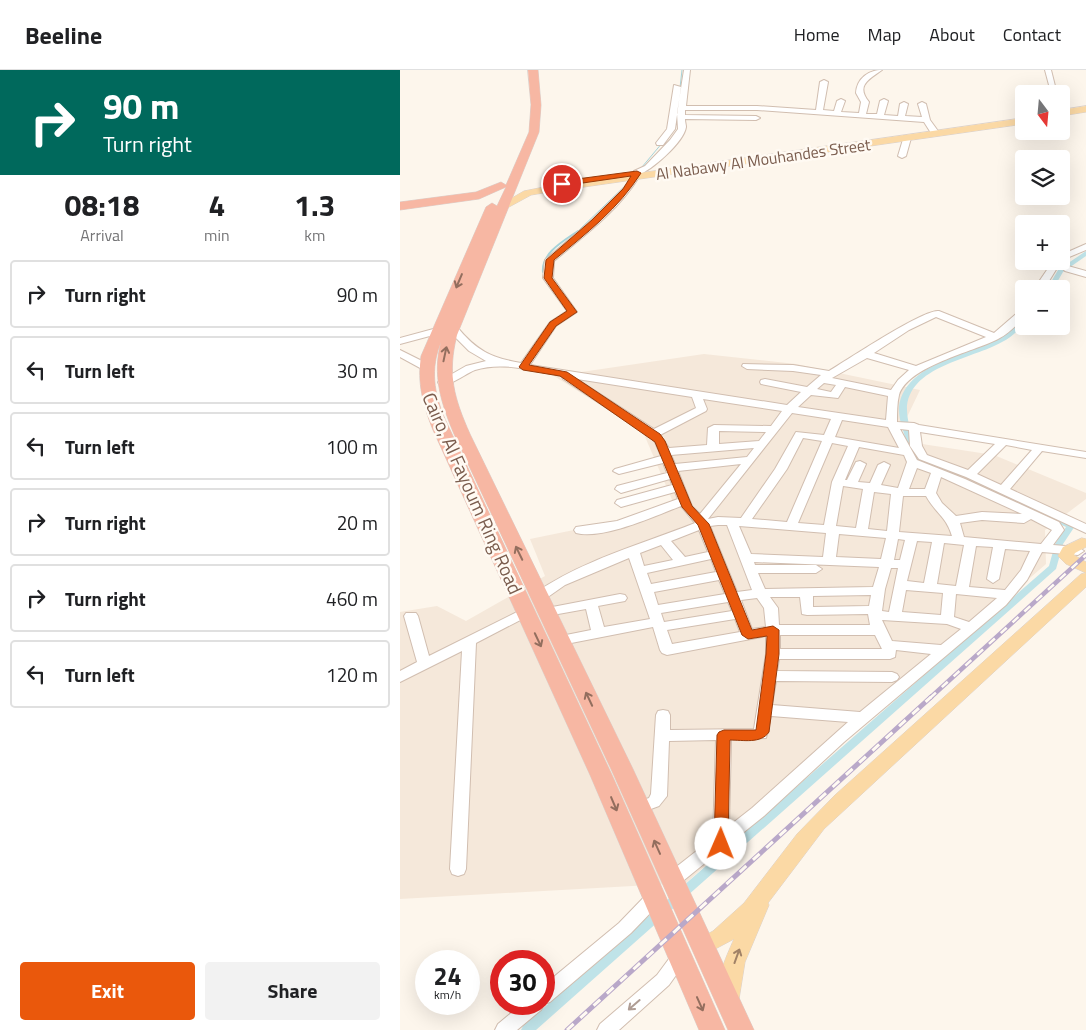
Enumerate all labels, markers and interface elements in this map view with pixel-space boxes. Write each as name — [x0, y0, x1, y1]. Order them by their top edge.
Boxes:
text: Beeline — [25, 17, 102, 53]
text: Home — [794, 21, 840, 48]
text: Map — [868, 21, 901, 48]
text: About — [929, 21, 975, 48]
text: Contact — [1003, 21, 1061, 48]
text: 90 m — [103, 79, 179, 133]
north arrow — [1015, 85, 1070, 140]
map controls — [1015, 85, 1070, 335]
icon: right — [20, 90, 85, 155]
text: Turn right — [103, 127, 192, 161]
street label: Al Nabawy Al Mouhandes Street — [654, 132, 872, 186]
button: layers — [1015, 150, 1070, 205]
pin — [541, 163, 583, 205]
icon: arrive — [548, 170, 576, 198]
text: 08:18 — [65, 182, 139, 228]
text: 4 — [208, 182, 225, 228]
text: 1.3 — [294, 182, 335, 228]
button: + — [1015, 215, 1070, 270]
text: Arrival — [80, 223, 124, 247]
text: min — [204, 223, 230, 247]
text: km — [304, 223, 325, 247]
one-way arrow — [453, 273, 463, 288]
icon: right — [22, 280, 50, 308]
text: Turn right — [65, 280, 146, 309]
text: 90 m — [337, 280, 378, 309]
button: − — [1015, 280, 1070, 335]
one-way arrow — [441, 347, 451, 363]
icon: left — [22, 356, 50, 384]
text: Turn left — [65, 356, 135, 385]
text: 30 m — [337, 356, 378, 385]
street label: Cairo, Al Fayoum Ring Road — [415, 388, 531, 598]
icon: left — [22, 432, 50, 460]
text: Turn left — [65, 432, 135, 461]
text: 100 m — [326, 432, 378, 461]
icon: right — [22, 508, 50, 536]
text: Turn right — [65, 508, 146, 537]
text: 20 m — [337, 508, 378, 537]
one-way arrow — [514, 546, 523, 561]
icon: right — [22, 584, 50, 612]
text: Turn right — [65, 584, 146, 613]
text: 460 m — [326, 584, 378, 613]
one-way arrow — [534, 632, 544, 647]
icon: left — [22, 660, 50, 688]
text: Turn left — [65, 660, 135, 689]
text: 120 m — [326, 660, 378, 689]
one-way arrow — [584, 692, 593, 707]
one-way arrow — [609, 796, 619, 811]
position arrow — [694, 817, 746, 869]
one-way arrow — [652, 840, 662, 855]
one-way arrow — [733, 948, 742, 964]
speed limit sign: 30 — [490, 950, 555, 1015]
text: 24 — [433, 957, 462, 995]
button: Exit — [20, 962, 195, 1020]
button: Share — [205, 962, 380, 1020]
text: km/h — [434, 985, 461, 1004]
one-way arrow — [696, 996, 706, 1011]
one-way arrow — [628, 999, 641, 1011]

